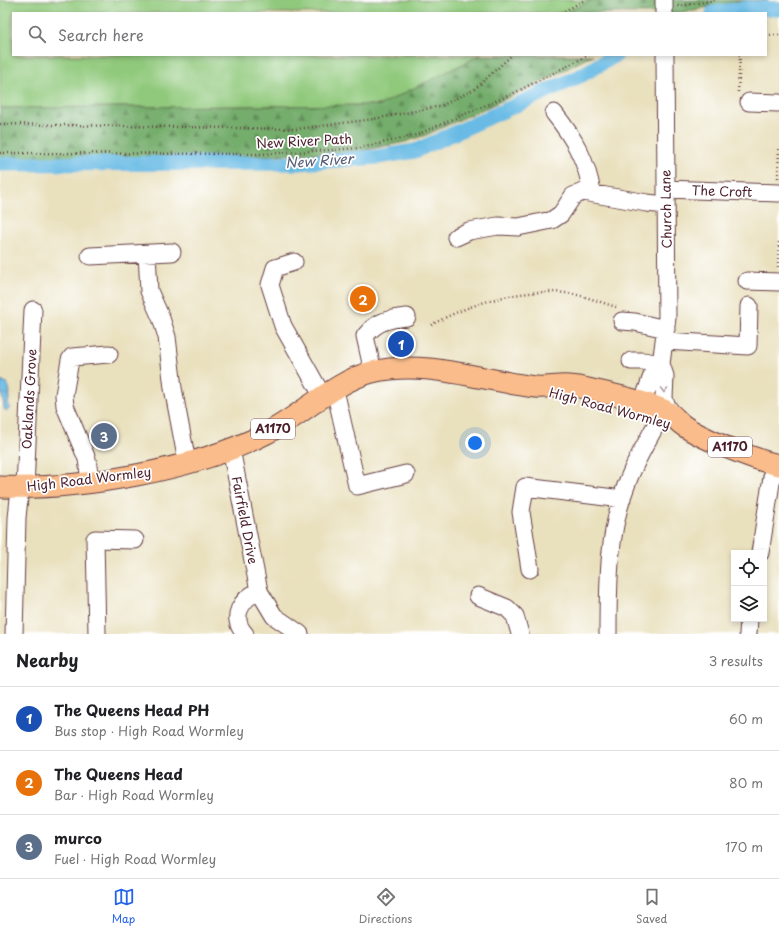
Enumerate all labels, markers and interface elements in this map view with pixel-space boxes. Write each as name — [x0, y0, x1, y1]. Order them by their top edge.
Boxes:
search box — [12, 12, 767, 56]
icon: search — [26, 23, 48, 45]
text: Search here — [58, 23, 144, 46]
street label: New River Path — [256, 129, 352, 152]
water label: New River — [284, 148, 355, 173]
street label: Church Lane — [655, 169, 676, 249]
street label: The Croft — [691, 180, 753, 201]
pin: 2 — [350, 284, 376, 314]
pin: 1 — [388, 329, 414, 359]
street label: Oaklands Grove — [16, 348, 41, 450]
street label: High Road Wormley — [547, 382, 673, 433]
one-way arrow — [660, 387, 668, 393]
road number: A1170 — [251, 419, 295, 439]
pin: 3 — [91, 421, 117, 451]
your location — [465, 433, 485, 453]
road number: A1170 — [708, 437, 752, 457]
street label: High Road Wormley — [26, 461, 152, 496]
street label: Fairfield Drive — [228, 474, 263, 566]
map controls — [731, 550, 767, 622]
button: locate — [731, 550, 767, 586]
button: layers — [731, 586, 767, 622]
text: Nearby — [16, 647, 78, 673]
text: 3 results — [709, 651, 763, 670]
text: The Queens Head PH — [54, 698, 210, 721]
text: 1 — [26, 709, 32, 728]
text: 60 m — [729, 709, 763, 728]
text: Bus stop · High Road Wormley — [54, 721, 244, 740]
text: The Queens Head — [54, 762, 183, 785]
text: 2 — [24, 773, 34, 792]
text: 80 m — [729, 773, 763, 792]
text: Bar · High Road Wormley — [54, 785, 214, 804]
text: murco — [54, 826, 102, 849]
text: 3 — [25, 837, 33, 856]
text: 170 m — [725, 837, 763, 856]
text: Fuel · High Road Wormley — [54, 849, 216, 868]
tab: Map — [112, 886, 135, 927]
tab: Directions — [359, 886, 412, 927]
tab: Saved — [636, 886, 667, 927]

